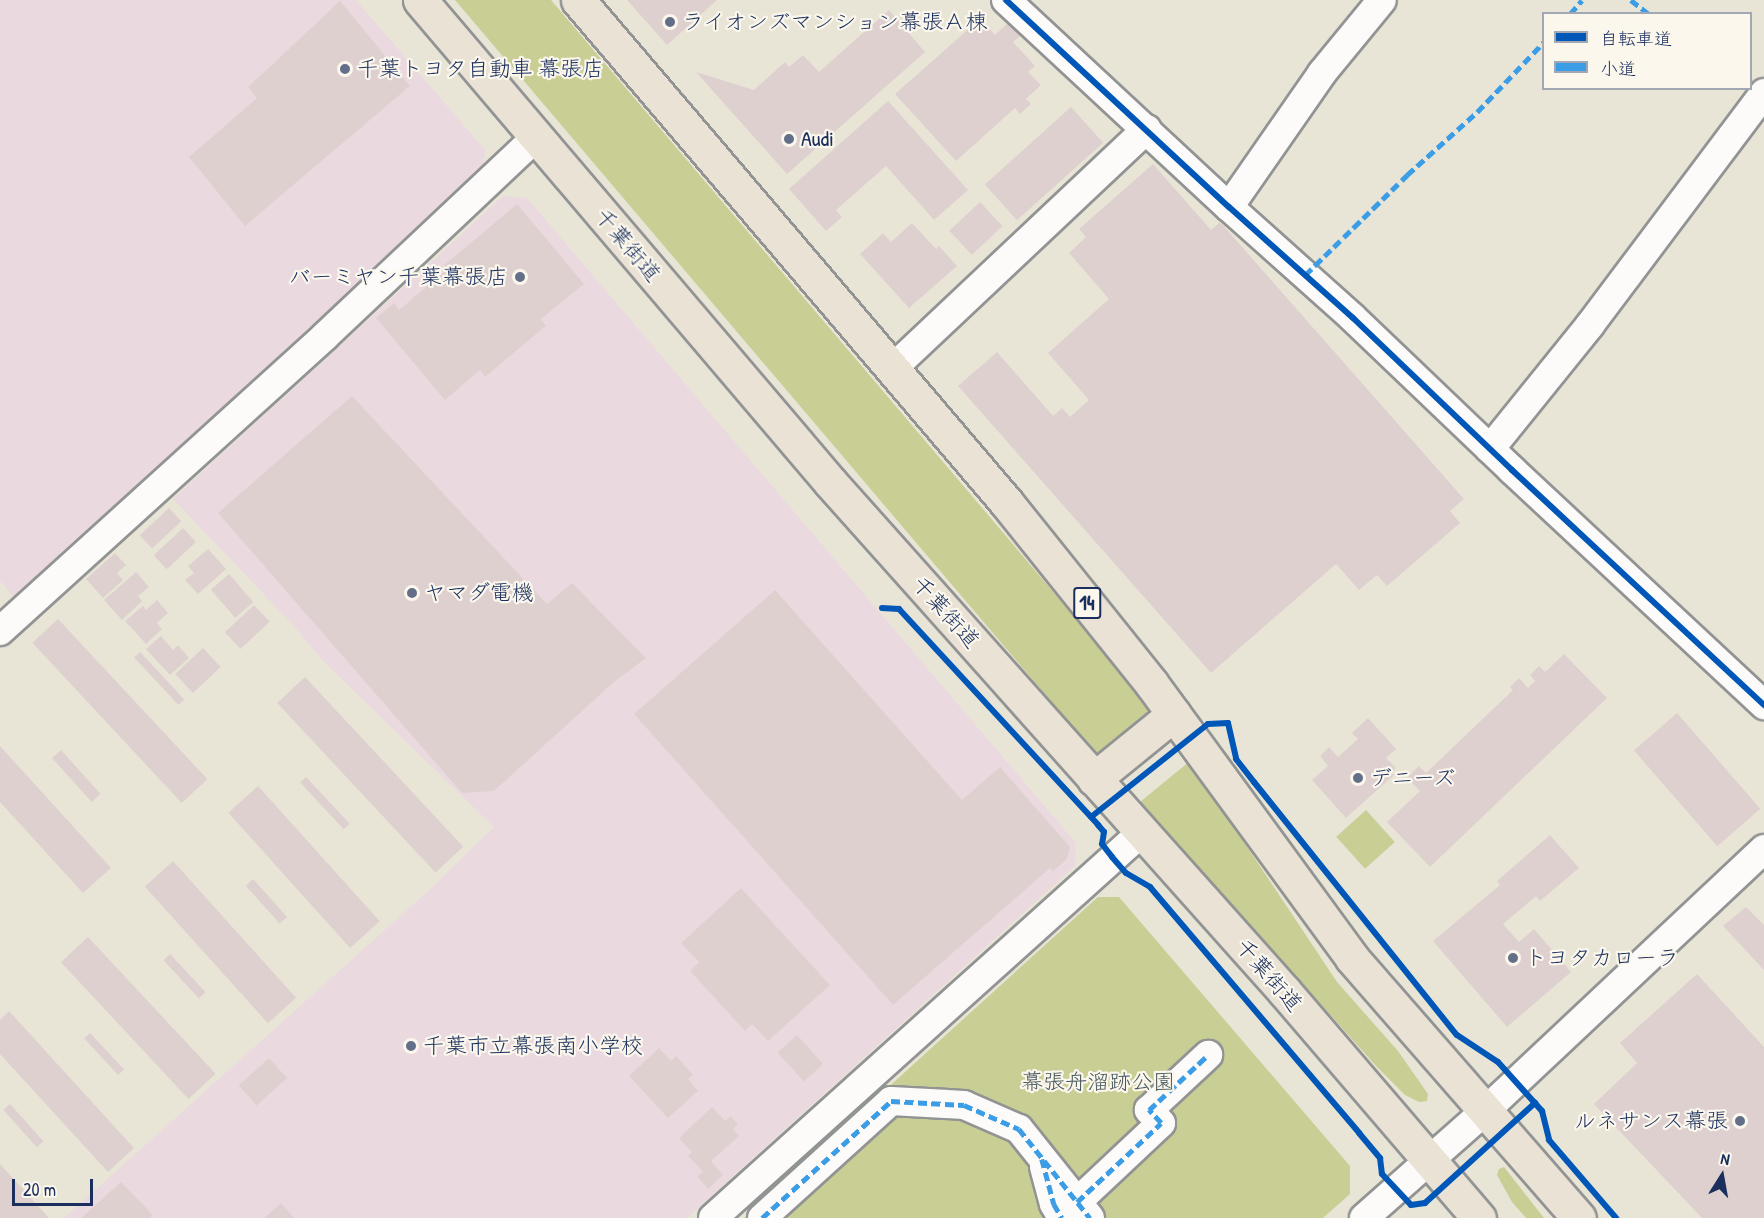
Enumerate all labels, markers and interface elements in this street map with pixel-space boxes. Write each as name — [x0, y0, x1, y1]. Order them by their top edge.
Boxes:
place label: ライオンズマンション幕張Ａ棟 — [682, 9, 990, 35]
legend — [1542, 12, 1752, 90]
marker: ライオンズマンション幕張Ａ棟 — [663, 15, 677, 29]
text: 自転車道 — [1600, 26, 1672, 51]
place label: 千葉トヨタ自動車 幕張店 — [357, 56, 604, 82]
text: 小道 — [1600, 56, 1636, 81]
marker: 千葉トヨタ自動車 幕張店 — [338, 62, 352, 76]
place label: Audi — [801, 126, 834, 152]
marker: Audi — [782, 132, 796, 146]
street label: 千葉街道 — [590, 203, 666, 287]
place label: バーミヤン千葉幕張店 — [288, 264, 508, 290]
marker: バーミヤン千葉幕張店 — [513, 270, 527, 284]
street label: 千葉街道 — [907, 570, 985, 654]
place label: ヤマダ電機 — [424, 580, 534, 606]
road number: 14 — [1072, 585, 1102, 621]
marker: ヤマダ電機 — [405, 586, 419, 600]
place label: デニーズ — [1370, 765, 1458, 791]
marker: デニーズ — [1351, 771, 1365, 785]
street label: 千葉街道 — [1230, 933, 1308, 1017]
place label: トヨタカローラ — [1525, 945, 1679, 971]
marker: トヨタカローラ — [1506, 951, 1520, 965]
place label: 千葉市立幕張南小学校 — [423, 1033, 643, 1059]
marker: 千葉市立幕張南小学校 — [404, 1039, 418, 1053]
park label: 幕張舟溜跡公園 — [1021, 1069, 1175, 1095]
place label: ルネサンス幕張 — [1574, 1108, 1728, 1134]
marker: ルネサンス幕張 — [1733, 1114, 1747, 1128]
north arrow — [1692, 1146, 1752, 1206]
text: N — [1719, 1147, 1732, 1170]
scale bar — [15, 1167, 96, 1205]
text: 20 m — [23, 1177, 56, 1202]

